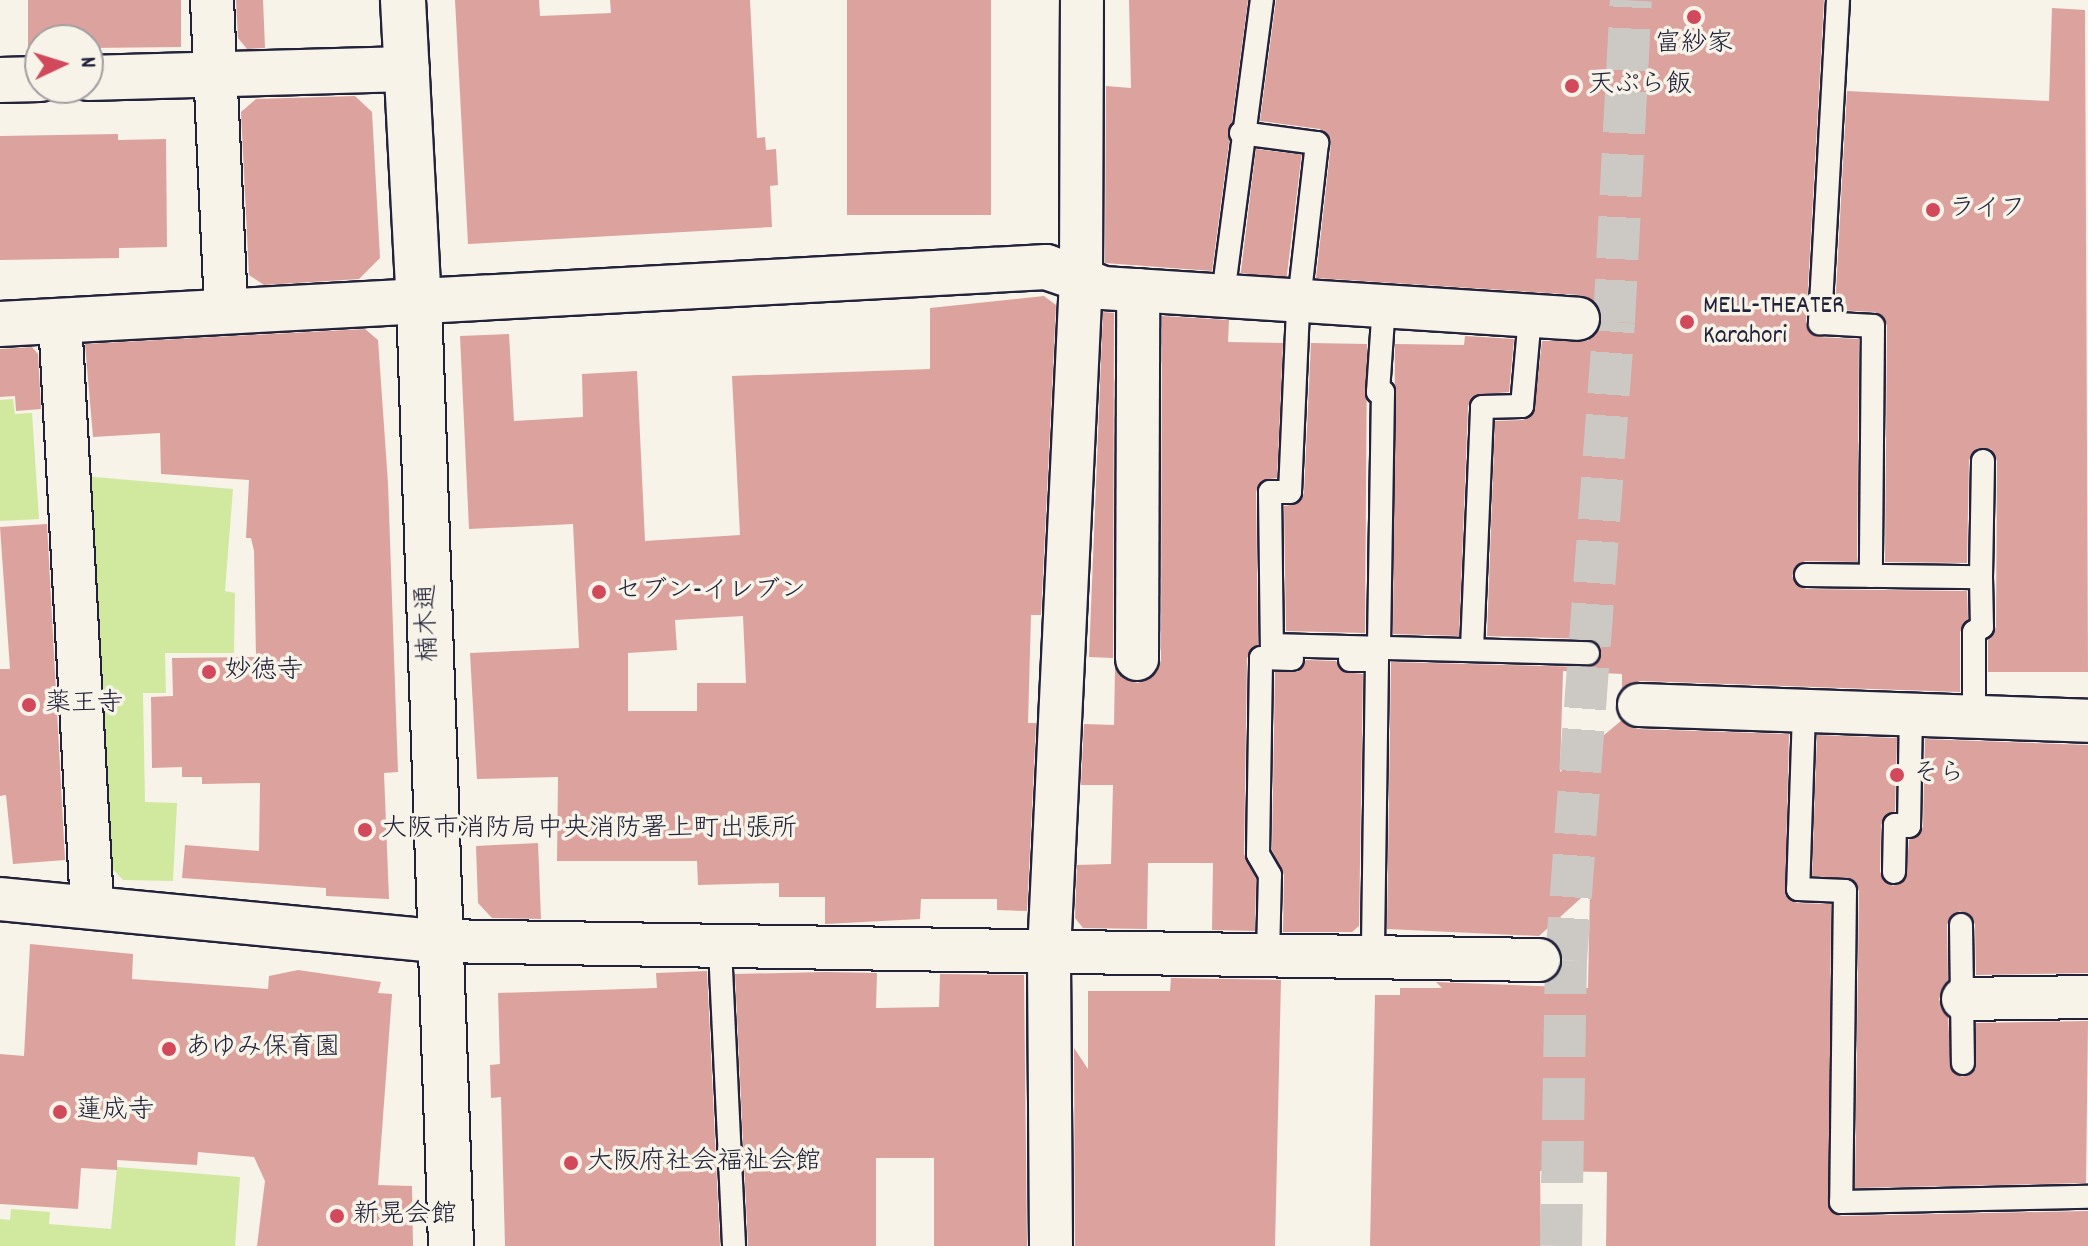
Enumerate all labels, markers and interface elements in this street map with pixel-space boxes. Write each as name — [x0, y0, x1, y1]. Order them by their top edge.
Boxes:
marker: 富紗家 — [1685, 8, 1703, 26]
north arrow — [24, 24, 104, 104]
place label: 富紗家 — [1655, 29, 1733, 61]
text: N — [71, 56, 102, 69]
place label: 天ぷら飯 — [1588, 70, 1692, 102]
marker: 天ぷら飯 — [1563, 77, 1581, 95]
place label: ライフ — [1949, 194, 2027, 226]
marker: ライフ — [1924, 201, 1942, 219]
place label: MELL-THEATER Karahori — [1703, 291, 1845, 352]
marker: MELL-THEATER Karahori — [1678, 313, 1696, 331]
place label: セブン-イレブン — [615, 576, 806, 608]
street label: 楠木通 — [412, 583, 446, 663]
marker: セブン-イレブン — [590, 583, 608, 601]
place label: 妙徳寺 — [225, 656, 303, 688]
marker: 妙徳寺 — [200, 663, 218, 681]
place label: 薬王寺 — [45, 689, 123, 721]
marker: 薬王寺 — [20, 696, 38, 714]
place label: そら — [1913, 759, 1965, 791]
marker: そら — [1888, 766, 1906, 784]
place label: 大阪市消防局中央消防署上町出張所 — [381, 814, 797, 846]
marker: 大阪市消防局中央消防署上町出張所 — [356, 821, 374, 839]
place label: あゆみ保育園 — [185, 1033, 341, 1065]
marker: あゆみ保育園 — [160, 1040, 178, 1058]
place label: 蓮成寺 — [76, 1096, 154, 1128]
marker: 蓮成寺 — [51, 1103, 69, 1121]
place label: 大阪府社会福祉会館 — [587, 1147, 821, 1179]
marker: 大阪府社会福祉会館 — [562, 1154, 580, 1172]
place label: 新晃会館 — [353, 1200, 457, 1232]
marker: 新晃会館 — [328, 1207, 346, 1225]

